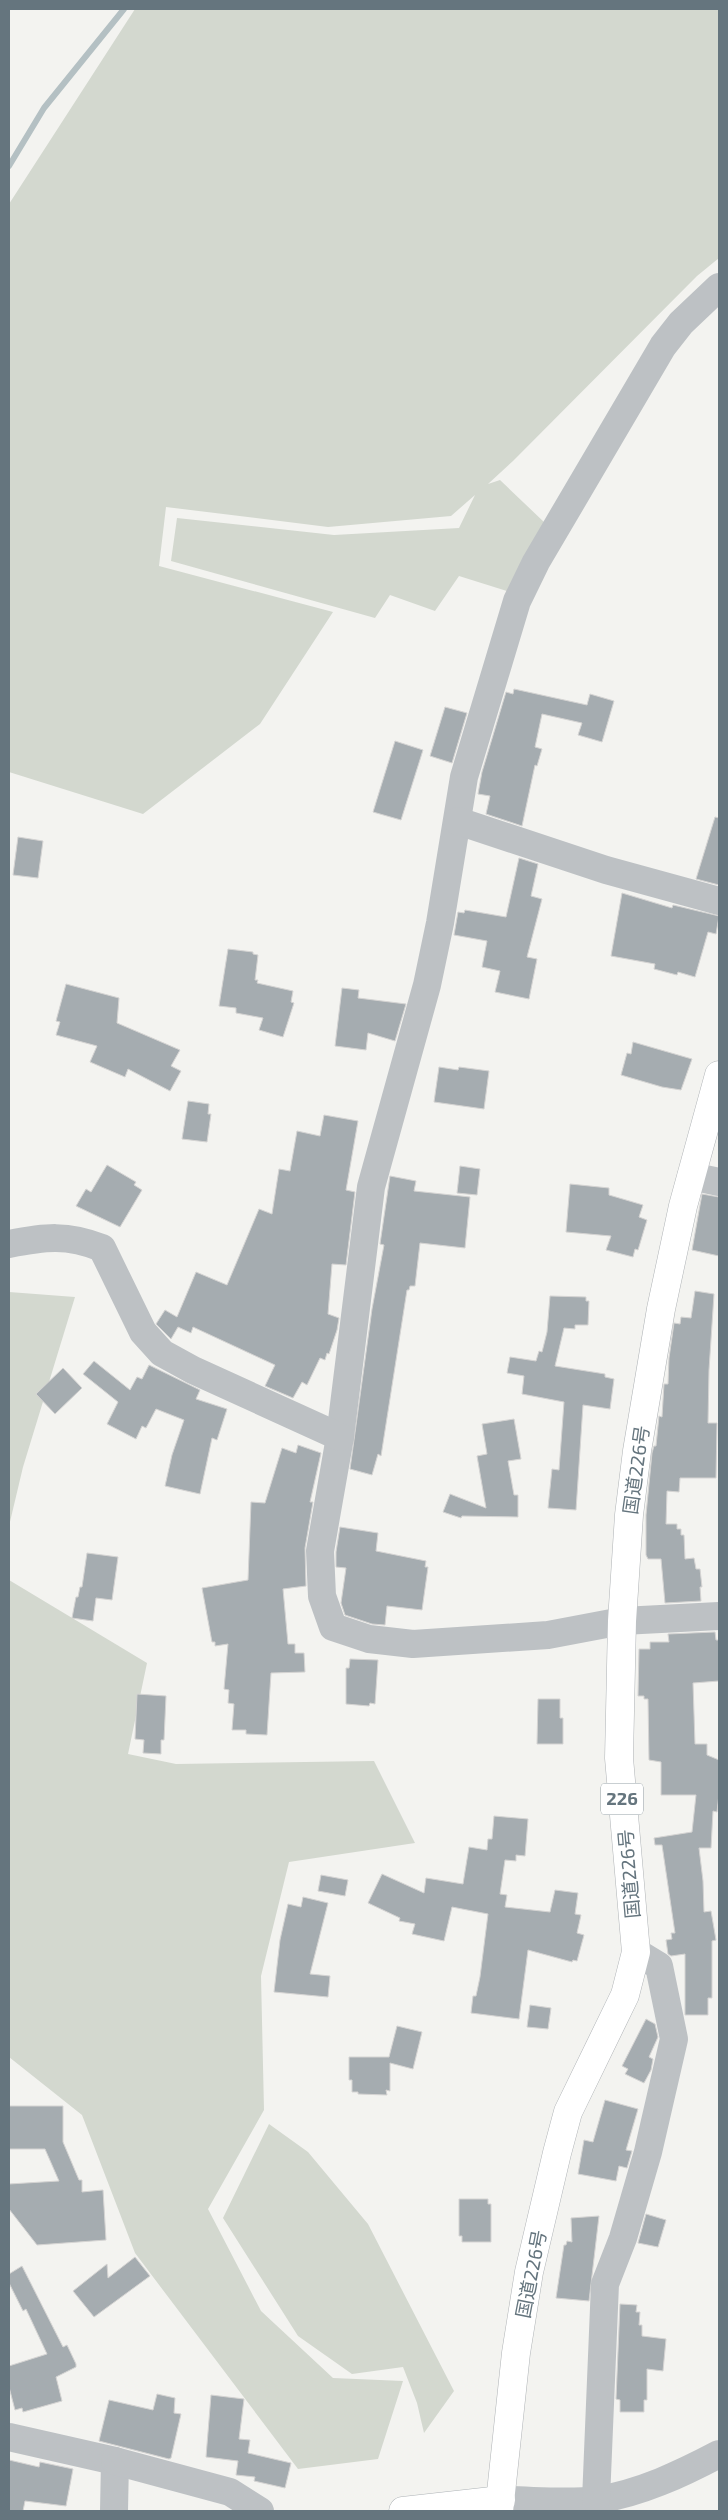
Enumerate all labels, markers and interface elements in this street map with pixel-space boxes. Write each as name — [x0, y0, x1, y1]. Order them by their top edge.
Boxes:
street label: 国道226号 — [618, 1424, 653, 1516]
road number: 226 — [601, 1784, 643, 1815]
street label: 国道226号 — [613, 1829, 644, 1919]
street label: 国道226号 — [511, 2228, 550, 2320]

